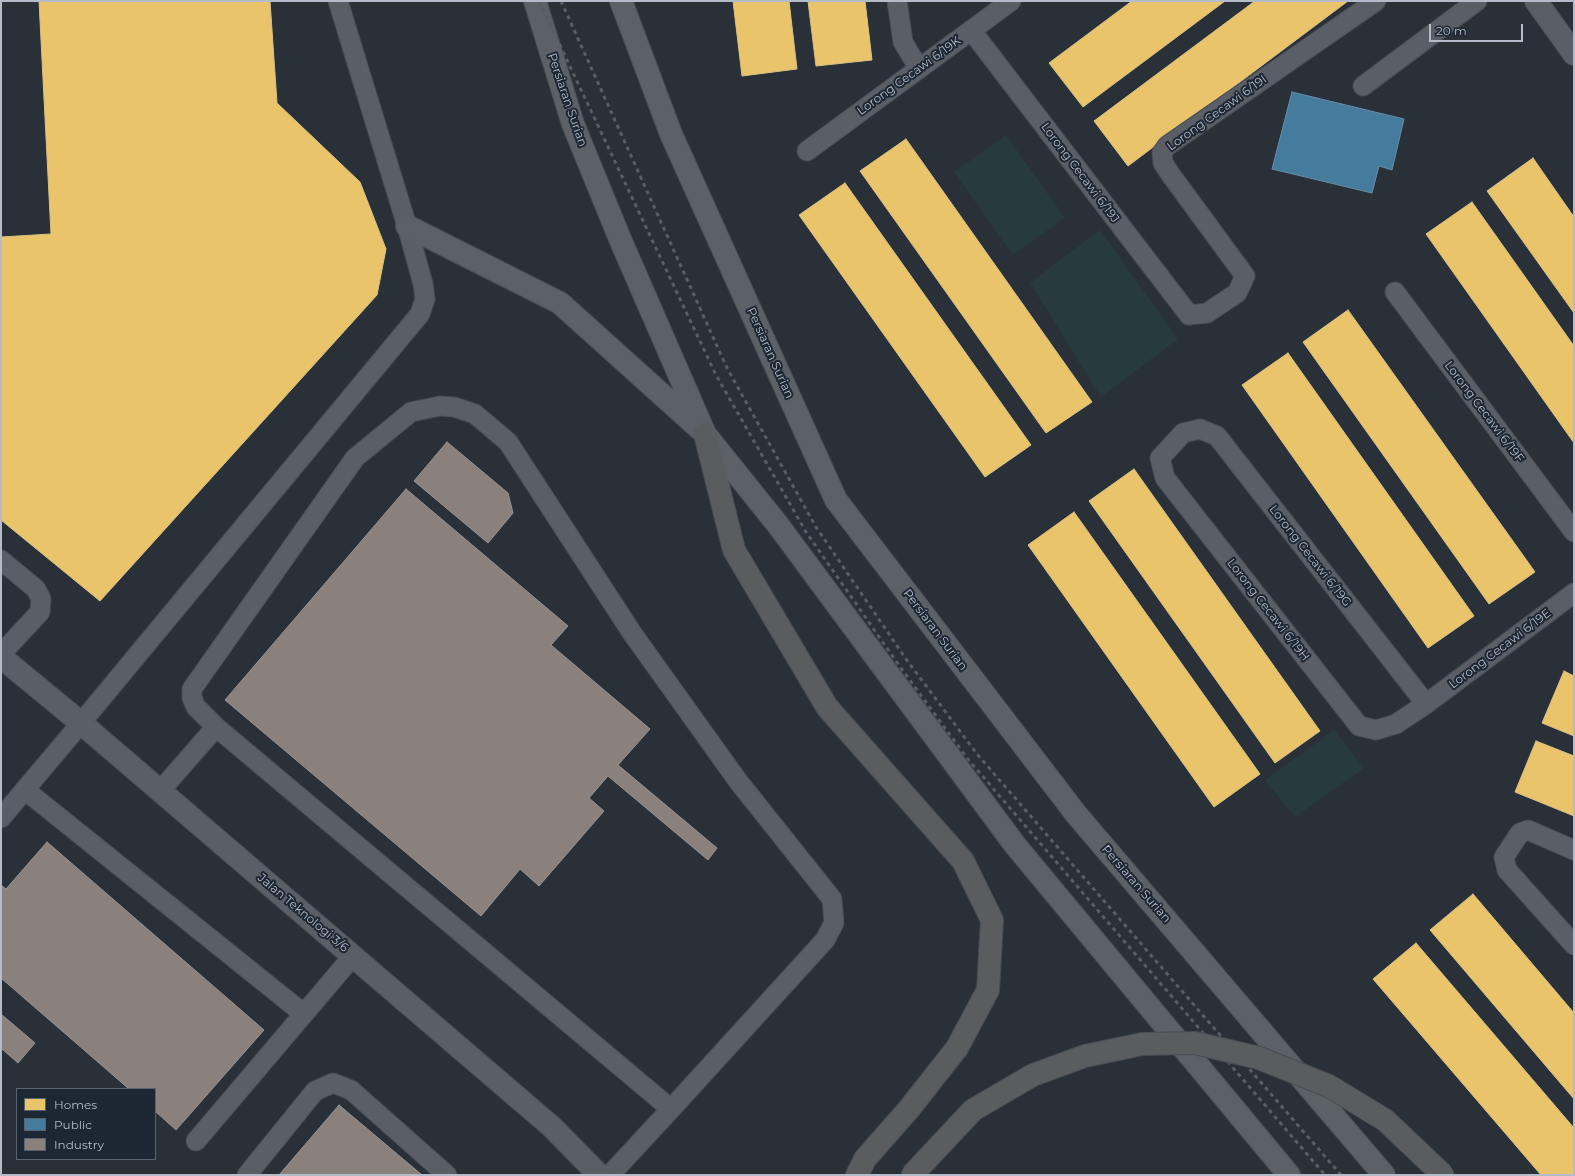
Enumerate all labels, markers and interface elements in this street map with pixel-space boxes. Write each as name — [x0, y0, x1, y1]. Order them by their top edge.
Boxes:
scale bar — [1431, 16, 1525, 42]
text: 20 m — [1436, 23, 1467, 38]
street label: Lorong Cecawi 6/19K — [855, 34, 963, 118]
street label: Persiaran Surian — [544, 51, 590, 149]
street label: Lorong Cecawi 6/19I — [1164, 72, 1270, 154]
street label: Lorong Cecawi 6/19J — [1038, 120, 1122, 226]
street label: Persiaran Surian — [744, 305, 796, 401]
street label: Lorong Cecawi 6/19F — [1441, 358, 1527, 466]
street label: Lorong Cecawi 6/19G — [1266, 502, 1354, 610]
street label: Lorong Cecawi 6/19H — [1224, 556, 1312, 664]
street label: Persiaran Surian — [900, 587, 970, 673]
street label: Lorong Cecawi 6/19E — [1446, 606, 1554, 692]
street label: Persiaran Surian — [1098, 842, 1174, 926]
street label: Jalan Teknologi 3/6 — [255, 871, 351, 955]
legend — [16, 1088, 156, 1160]
text: Homes — [54, 1097, 97, 1112]
text: Public — [54, 1117, 92, 1132]
text: Industry — [54, 1137, 104, 1152]

